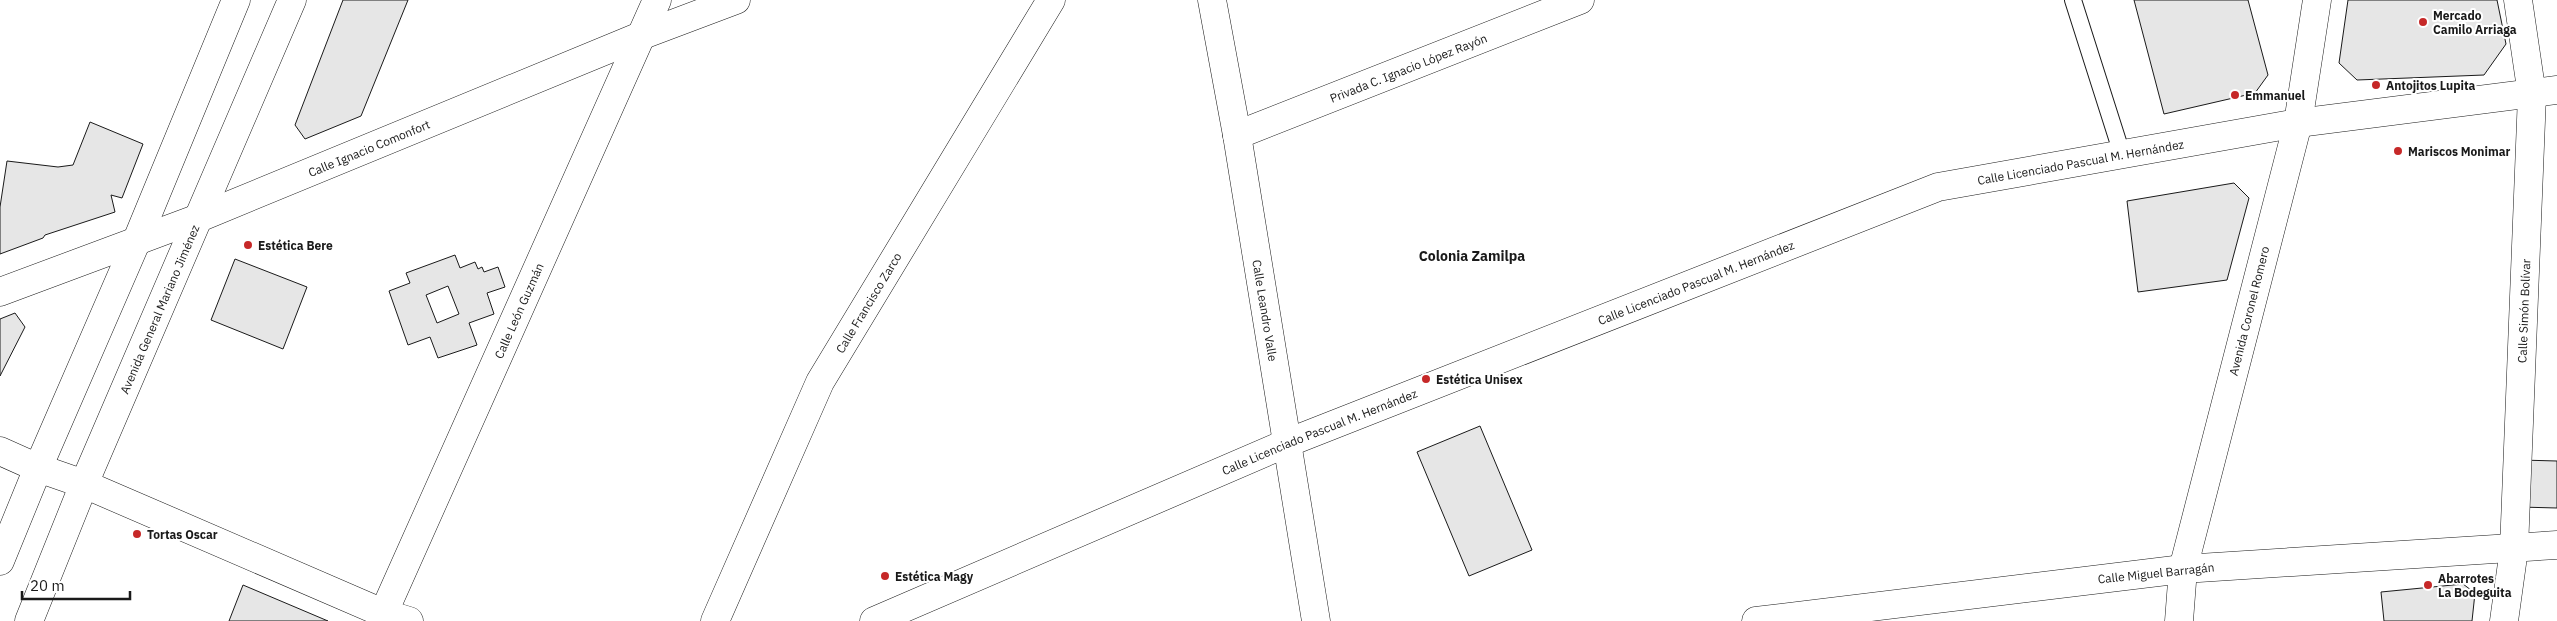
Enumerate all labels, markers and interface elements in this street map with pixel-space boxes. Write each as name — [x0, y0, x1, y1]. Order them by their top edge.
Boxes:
place label: Mercado Camilo Arriaga — [2433, 8, 2517, 37]
marker: Mercado Camilo Arriaga — [2417, 16, 2429, 28]
street label: Privada C. Ignacio López Rayón — [1327, 30, 1489, 105]
place label: Antojitos Lupita — [2386, 78, 2476, 93]
marker: Antojitos Lupita — [2370, 79, 2382, 91]
place label: Emmanuel — [2245, 88, 2306, 103]
marker: Emmanuel — [2229, 89, 2241, 101]
street label: Calle Ignacio Comonfort — [306, 116, 432, 180]
street label: Calle Licenciado Pascual M. Hernández — [1976, 136, 2185, 187]
place label: Mariscos Monimar — [2408, 144, 2511, 159]
marker: Mariscos Monimar — [2392, 145, 2404, 157]
street label: Avenida General Mariano Jiménez — [116, 222, 202, 396]
street label: Calle Licenciado Pascual M. Hernández — [1596, 237, 1796, 328]
place label: Estética Bere — [258, 238, 333, 253]
marker: Estética Bere — [242, 239, 254, 251]
street label: Avenida Coronel Romero — [2226, 244, 2272, 377]
district label: Colonia Zamilpa — [1419, 247, 1525, 265]
street label: Calle Francisco Zarco — [832, 249, 904, 355]
street label: Calle Leandro Valle — [1250, 258, 1281, 363]
street label: Calle Simón Bolívar — [2514, 258, 2533, 363]
street label: Calle León Guzmán — [491, 260, 546, 361]
place label: Estética Unisex — [1436, 372, 1523, 387]
marker: Estética Unisex — [1420, 373, 1432, 385]
street label: Calle Licenciado Pascual M. Hernández — [1219, 385, 1420, 478]
place label: Tortas Oscar — [147, 527, 218, 542]
marker: Tortas Oscar — [131, 528, 143, 540]
street label: Calle Miguel Barragán — [2097, 559, 2215, 587]
scale bar — [22, 568, 130, 600]
place label: Estética Magy — [895, 569, 974, 584]
marker: Estética Magy — [879, 570, 891, 582]
place label: Abarrotes La Bodeguita — [2438, 571, 2512, 600]
text: 20 m — [30, 576, 65, 595]
marker: Abarrotes La Bodeguita — [2422, 579, 2434, 591]

